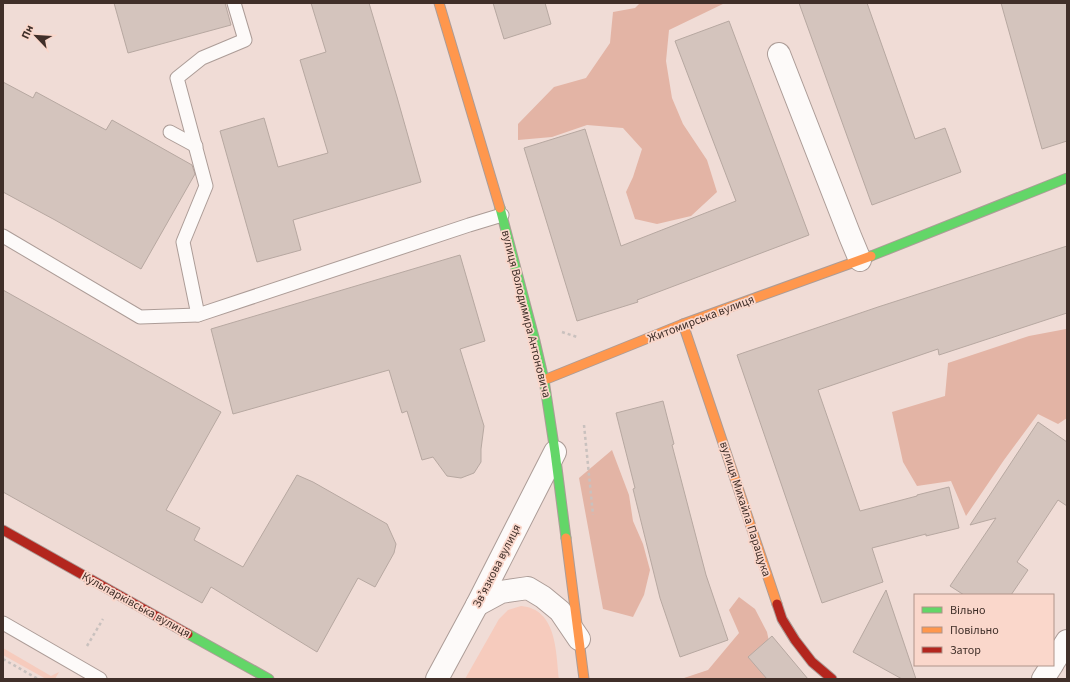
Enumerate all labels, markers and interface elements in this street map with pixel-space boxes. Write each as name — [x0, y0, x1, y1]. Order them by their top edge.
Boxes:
north arrow — [16, 16, 56, 56]
text: Пн — [18, 23, 37, 41]
street label: вулиця Володимира Антоновича — [497, 228, 555, 400]
street label: Житомирська вулиця — [645, 291, 757, 347]
street label: вулиця Михайла Паращука — [715, 439, 775, 579]
street label: Звʼязкова вулиця — [469, 521, 525, 611]
street label: Кульпарківська вулиця — [78, 568, 194, 642]
legend — [914, 594, 1054, 666]
text: Вільно — [950, 602, 986, 619]
text: Повільно — [950, 622, 999, 639]
text: Затор — [950, 642, 981, 659]

